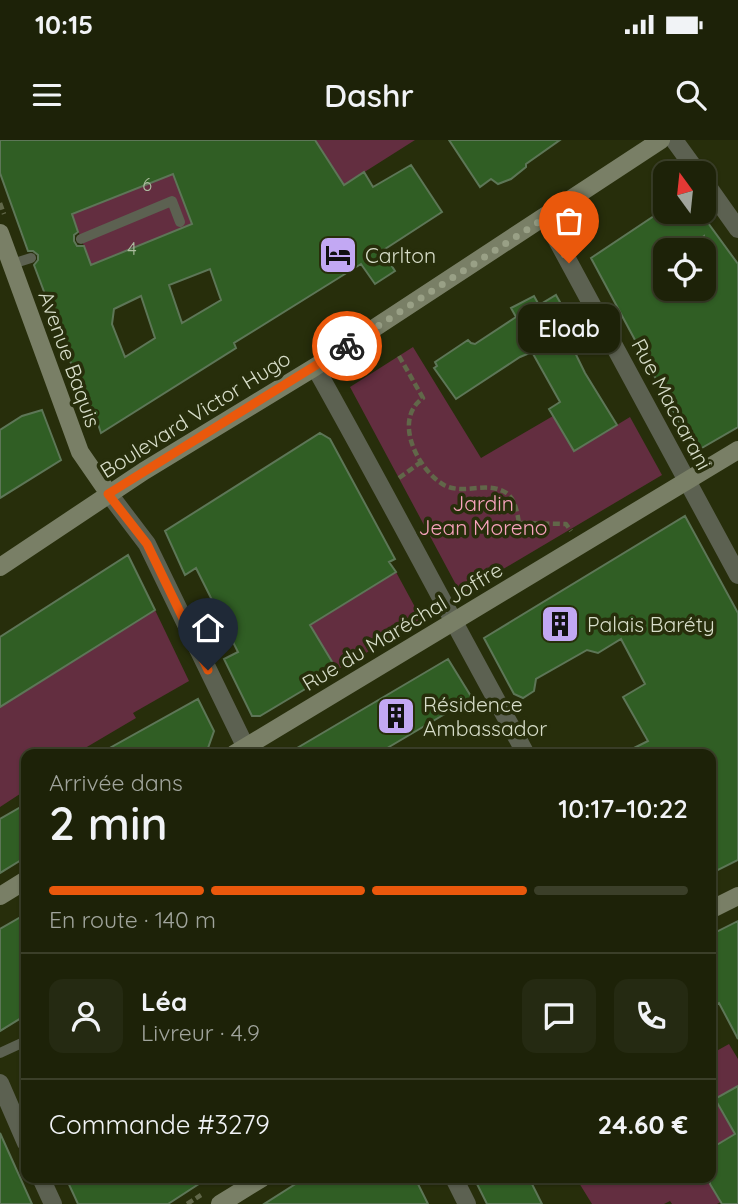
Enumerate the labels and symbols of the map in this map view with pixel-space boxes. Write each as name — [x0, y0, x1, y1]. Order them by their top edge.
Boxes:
north arrow — [653, 161, 716, 224]
house number: 6 — [142, 173, 152, 196]
pin — [539, 191, 599, 263]
hotel icon: Carlton — [317, 234, 359, 276]
house number: 4 — [127, 237, 137, 260]
place label: Carlton — [365, 242, 436, 268]
street label: Avenue Baquis — [33, 287, 107, 431]
callout: Eloab — [518, 305, 620, 354]
courier — [312, 311, 382, 381]
street label: Rue Maccarani — [626, 334, 718, 474]
street label: Boulevard Victor Hugo — [95, 345, 295, 483]
park label: Jardin Jean Moreno — [419, 490, 547, 540]
street label: Rue du Maréchal Joffre — [297, 556, 507, 696]
pin — [178, 598, 238, 670]
building icon: Palais Baréty — [539, 603, 581, 645]
place label: Palais Baréty — [587, 611, 715, 637]
place label: Résidence Ambassador — [423, 691, 547, 741]
building icon: Résidence Ambassador — [375, 695, 417, 737]

